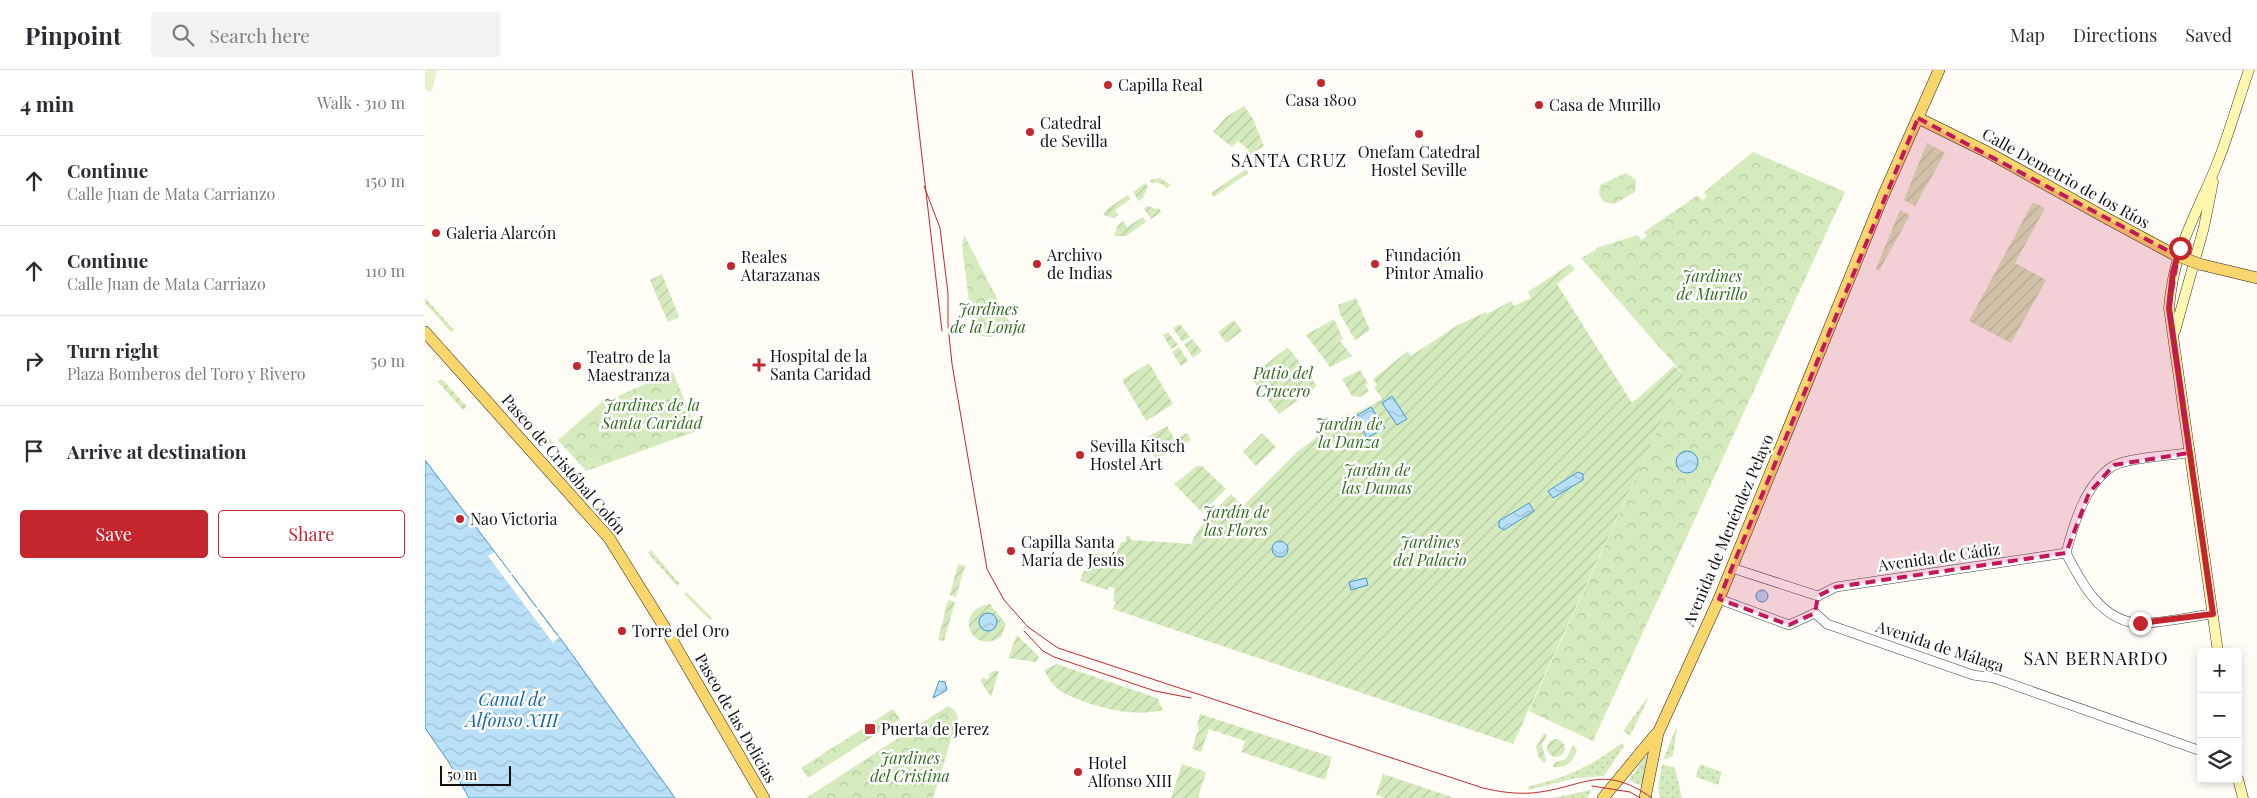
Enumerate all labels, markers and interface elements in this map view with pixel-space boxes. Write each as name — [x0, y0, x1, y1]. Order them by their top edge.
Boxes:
search box — [151, 12, 501, 57]
text: Pinpoint — [25, 19, 121, 51]
icon: search — [169, 21, 197, 49]
text: Search here — [209, 22, 310, 48]
text: Map — [2010, 23, 2045, 47]
text: Directions — [2073, 23, 2157, 47]
text: Saved — [2185, 23, 2232, 47]
place label: Capilla Real — [1118, 74, 1203, 95]
marker: Casa 1800 — [1315, 77, 1327, 89]
marker: Capilla Real — [1102, 79, 1114, 91]
text: 4 min — [20, 89, 74, 117]
place label: Casa 1800 — [1285, 89, 1357, 110]
text: Walk · 310 m — [317, 92, 405, 113]
place label: Casa de Murillo — [1549, 94, 1661, 115]
marker: Casa de Murillo — [1533, 99, 1545, 111]
place label: Catedral de Sevilla — [1040, 112, 1108, 151]
street label: Calle Demetrio de los Ríos — [1979, 123, 2154, 232]
marker: Catedral de Sevilla — [1024, 126, 1036, 138]
marker: Onefam Catedral Hostel Seville — [1413, 128, 1425, 140]
place label: Onefam Catedral Hostel Seville — [1358, 141, 1481, 180]
district label: SANTA CRUZ — [1231, 148, 1347, 172]
text: Continue — [67, 157, 148, 183]
icon: ahead — [20, 167, 48, 195]
text: 150 m — [365, 170, 405, 191]
text: Calle Juan de Mata Carrianzo — [67, 183, 275, 204]
place label: Galeria Alarcón — [446, 222, 557, 243]
marker: Galeria Alarcón — [430, 227, 442, 239]
route start — [2169, 237, 2192, 260]
place label: Archivo de Indias — [1046, 244, 1112, 283]
place label: Fundación Pintor Amalio — [1385, 244, 1484, 283]
place label: Reales Atarazanas — [740, 246, 820, 285]
text: Continue — [67, 247, 148, 273]
icon: ahead — [20, 257, 48, 285]
marker: Archivo de Indias — [1031, 258, 1043, 270]
marker: Fundación Pintor Amalio — [1369, 258, 1381, 270]
text: 110 m — [365, 260, 405, 281]
marker: Reales Atarazanas — [725, 260, 737, 272]
park label: Jardines de Murillo — [1676, 265, 1748, 304]
text: Calle Juan de Mata Carriazo — [67, 273, 266, 294]
park label: Jardines de la Lonja — [950, 298, 1026, 337]
text: Turn right — [67, 337, 159, 363]
place label: Hospital de la Santa Caridad — [770, 345, 871, 384]
place label: Teatro de la Maestranza — [587, 346, 671, 385]
icon: right — [20, 347, 48, 375]
text: 50 m — [371, 350, 405, 371]
marker: Hospital de la Santa Caridad — [752, 358, 766, 372]
marker: Teatro de la Maestranza — [571, 360, 583, 372]
park label: Patio del Crucero — [1252, 362, 1313, 401]
text: Plaza Bomberos del Toro y Rivero — [67, 363, 306, 384]
street label: Paseo de Cristóbal Colón — [498, 389, 631, 538]
park label: Jardines de la Santa Caridad — [601, 394, 704, 433]
park label: Jardín de la Danza — [1316, 413, 1382, 452]
street label: Avenida de Menéndez Pelayo — [1677, 430, 1778, 630]
place label: Sevilla Kitsch Hostel Art — [1090, 435, 1186, 474]
icon: arrive — [20, 437, 48, 465]
text: Arrive at destination — [67, 438, 247, 464]
marker: Sevilla Kitsch Hostel Art — [1074, 449, 1086, 461]
park label: Jardín de las Damas — [1342, 459, 1412, 498]
park label: Jardín de las Flores — [1203, 501, 1269, 540]
place label: Nao Victoria — [470, 508, 557, 529]
button: Save — [20, 510, 208, 558]
button: Share — [218, 510, 405, 558]
marker: Nao Victoria — [454, 513, 466, 525]
place label: Capilla Santa María de Jesús — [1021, 531, 1124, 570]
park label: Jardines del Palacio — [1393, 531, 1467, 570]
street label: Avenida de Cádiz — [1876, 537, 2002, 576]
marker: Capilla Santa María de Jesús — [1005, 545, 1017, 557]
route end — [2129, 612, 2152, 635]
street label: Avenida de Málaga — [1873, 615, 2007, 676]
place label: Torre del Oro — [632, 620, 730, 641]
marker: Torre del Oro — [616, 625, 628, 637]
district label: SAN BERNARDO — [2023, 646, 2169, 670]
map controls — [2197, 648, 2242, 783]
button: + — [2197, 648, 2242, 693]
street label: Paseo de las Delicias — [691, 649, 782, 786]
water label: Canal de Alfonso XIII — [464, 687, 560, 732]
button: − — [2197, 693, 2242, 738]
place label: Puerta de Jerez — [881, 718, 990, 739]
marker: Puerta de Jerez — [863, 722, 877, 736]
button: layers — [2197, 738, 2242, 783]
park label: Jardines del Cristina — [870, 747, 950, 786]
place label: Hotel Alfonso XIII — [1087, 752, 1172, 791]
scale bar — [440, 763, 511, 786]
text: 50 m — [447, 765, 477, 784]
marker: Hotel Alfonso XIII — [1072, 766, 1084, 778]

